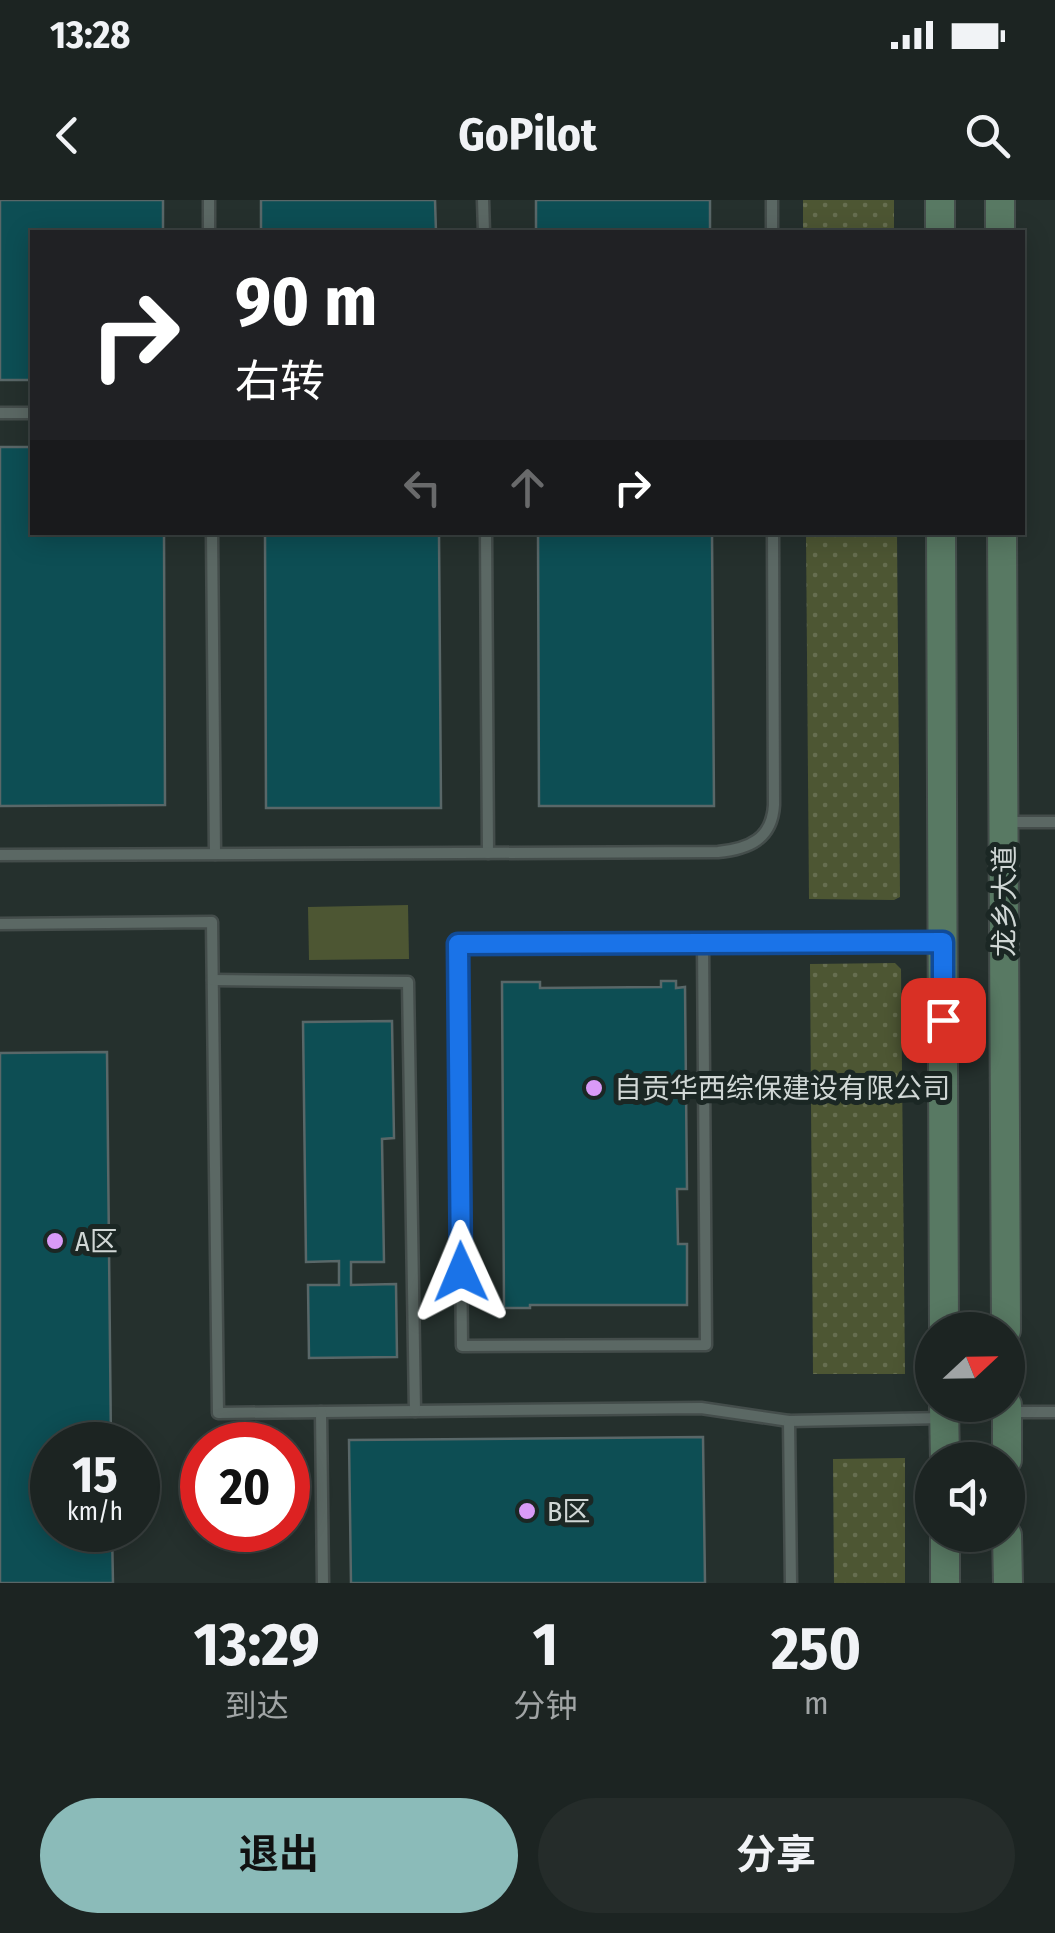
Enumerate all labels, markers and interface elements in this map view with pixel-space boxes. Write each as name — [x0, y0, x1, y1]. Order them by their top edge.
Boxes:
text: 13:28 — [50, 12, 130, 58]
icon: back — [40, 108, 95, 163]
text: GoPilot — [458, 108, 597, 162]
icon: search — [960, 108, 1015, 163]
text: 90 m — [235, 260, 377, 344]
icon: right — [70, 270, 200, 400]
text: 右转 — [235, 355, 325, 409]
icon: left — [395, 460, 450, 515]
icon: ahead — [500, 460, 555, 515]
icon: right — [605, 460, 660, 515]
street label: 龙乡大道 — [988, 845, 1021, 957]
pin — [901, 978, 986, 1063]
icon: arrive — [916, 993, 971, 1048]
place label: 自贡华西综保建设有限公司 — [614, 1072, 950, 1105]
marker: 自贡华西综保建设有限公司 — [583, 1077, 605, 1099]
position arrow — [409, 1220, 513, 1324]
place label: A区 — [75, 1225, 118, 1258]
marker: A区 — [44, 1230, 66, 1252]
north arrow — [915, 1312, 1025, 1422]
map controls — [915, 1312, 1025, 1552]
speed limit sign: 20 — [180, 1422, 310, 1552]
button: sound — [915, 1442, 1025, 1552]
text: 15 — [72, 1445, 118, 1505]
place label: B区 — [547, 1495, 590, 1528]
text: km/h — [67, 1497, 123, 1527]
marker: B区 — [516, 1500, 538, 1522]
text: 13:29 — [194, 1609, 320, 1681]
text: 1 — [533, 1609, 558, 1681]
text: 250 — [771, 1613, 861, 1685]
text: m — [804, 1684, 829, 1722]
text: 到达 — [225, 1687, 289, 1725]
text: 分钟 — [513, 1687, 577, 1725]
button: 退出 — [40, 1798, 518, 1913]
button: 分享 — [538, 1798, 1015, 1913]

